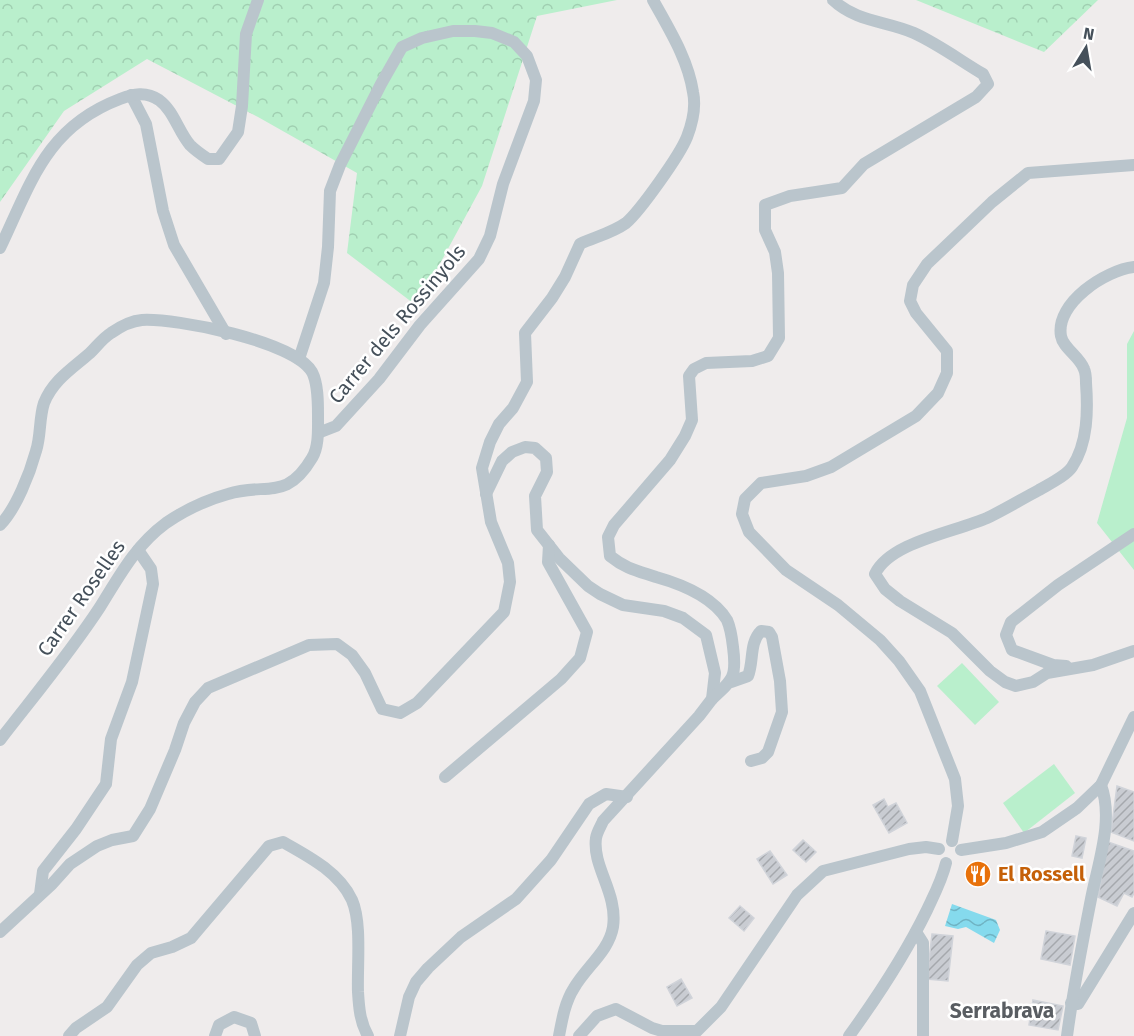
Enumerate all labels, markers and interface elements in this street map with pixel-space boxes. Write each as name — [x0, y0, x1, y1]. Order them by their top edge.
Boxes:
north arrow — [1056, 18, 1116, 78]
text: N — [1082, 23, 1096, 44]
street label: Carrer dels Rossinyols — [324, 240, 470, 408]
street label: Carrer Roselles — [32, 535, 130, 661]
restaurant icon: El Rossell — [963, 859, 993, 889]
place label: El Rossell — [998, 862, 1085, 886]
district label: Serrabrava — [950, 998, 1054, 1024]

